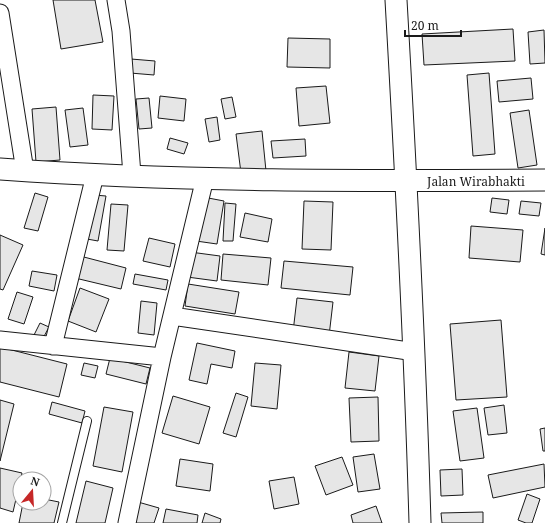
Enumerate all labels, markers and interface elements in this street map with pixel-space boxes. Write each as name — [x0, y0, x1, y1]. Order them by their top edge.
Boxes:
scale bar — [405, 12, 461, 38]
text: 20 m — [411, 17, 439, 34]
street label: Jalan Wirabhakti — [426, 173, 525, 190]
north arrow — [12, 471, 52, 511]
text: N — [29, 473, 42, 490]

